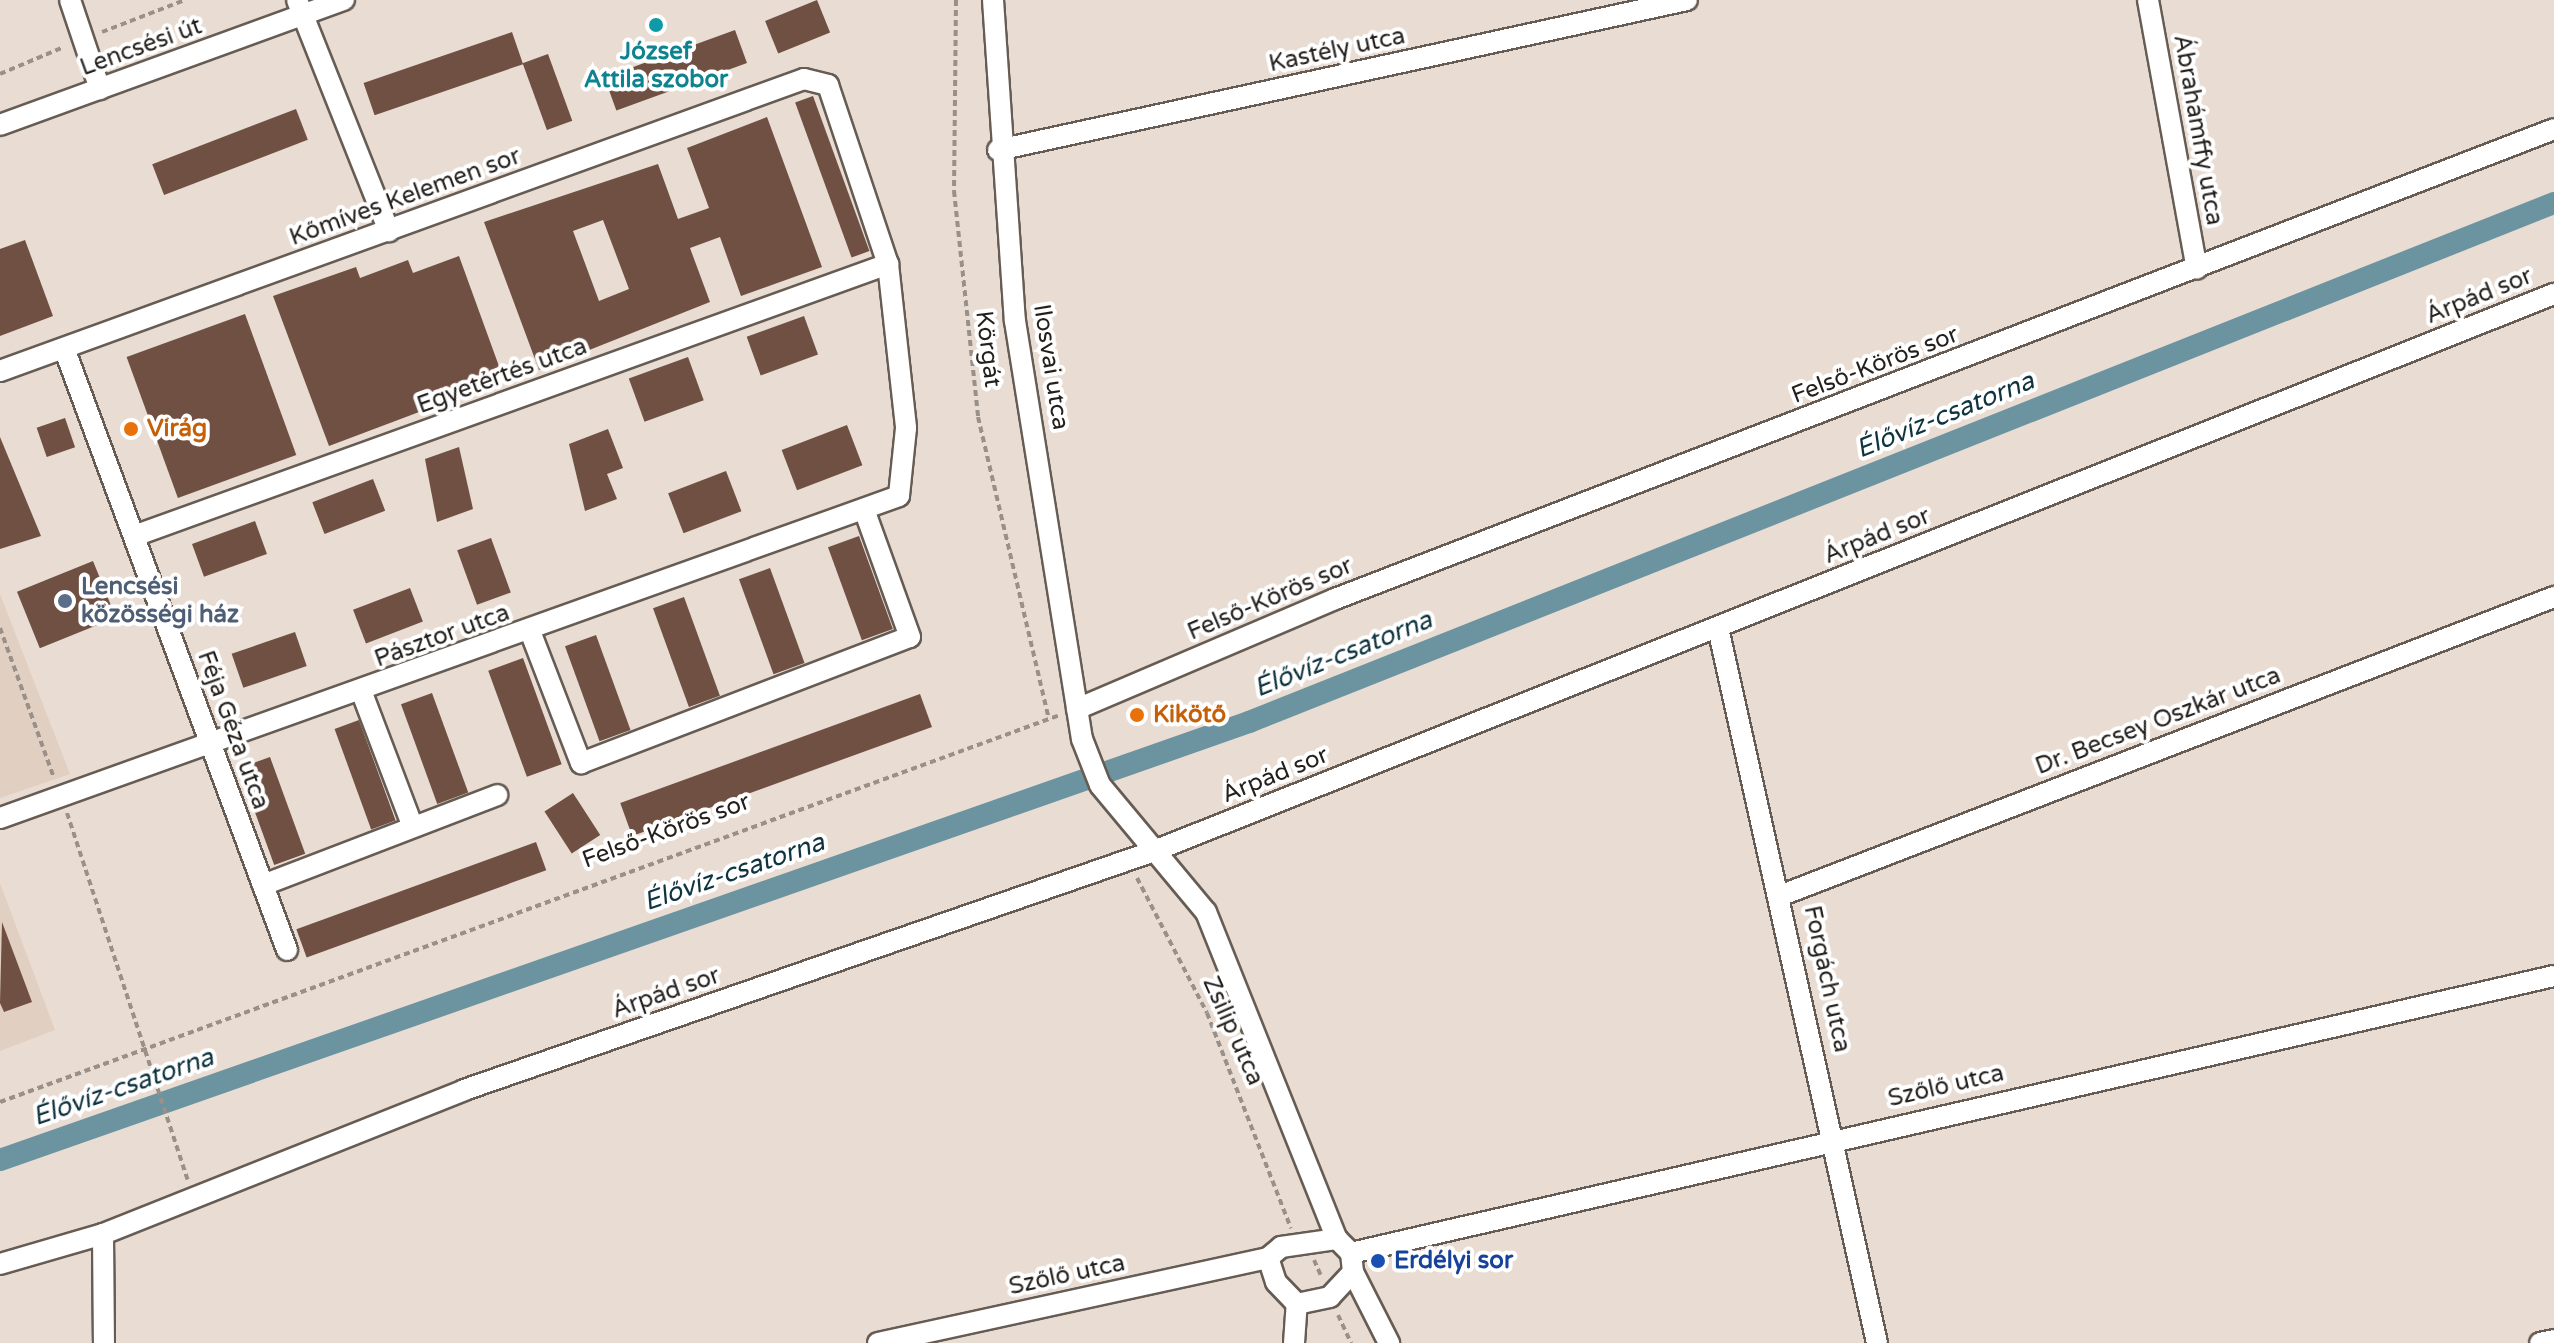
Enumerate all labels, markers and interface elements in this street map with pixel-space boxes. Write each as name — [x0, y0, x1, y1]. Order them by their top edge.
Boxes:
street label: Lencsési út — [76, 12, 206, 82]
marker: József Attila szobor — [647, 16, 665, 34]
street label: Kastély utca — [1266, 22, 1408, 78]
street label: Ábrahámffy utca — [2167, 32, 2229, 228]
place label: József Attila szobor — [584, 38, 728, 94]
street label: Kőmíves Kelemen sor — [286, 142, 524, 252]
street label: Árpád sor — [2422, 262, 2536, 330]
street label: Ilosvai utca — [1027, 302, 1075, 432]
street label: Körgát — [969, 309, 1007, 389]
street label: Felső-Körös sor — [1788, 320, 1962, 410]
street label: Egyetértés utca — [413, 332, 591, 420]
water label: Élővíz-csatorna — [1851, 365, 2039, 465]
place label: Virág — [147, 415, 207, 443]
marker: Virág — [122, 420, 140, 438]
street label: Árpád sor — [1820, 502, 1934, 570]
street label: Felső-Körös sor — [1183, 551, 1357, 647]
place label: Lencsési közösségi ház — [81, 573, 239, 629]
marker: Lencsési közösségi ház — [56, 592, 74, 610]
street label: Pásztor utca — [371, 598, 513, 674]
water label: Élővíz-csatorna — [1249, 604, 1437, 704]
street label: Féja Géza utca — [191, 647, 275, 813]
street label: Dr. Becsey Oszkár utca — [2031, 661, 2285, 781]
place label: Kikötő — [1153, 701, 1226, 729]
marker: Kikötő — [1128, 706, 1146, 724]
street label: Árpád sor — [1218, 741, 1332, 809]
street label: Felső-Körös sor — [578, 787, 754, 875]
water label: Élővíz-csatorna — [640, 826, 828, 918]
street label: Forgách utca — [1797, 903, 1857, 1055]
street label: Árpád sor — [608, 961, 724, 1025]
street label: Zsilip utca — [1196, 972, 1270, 1090]
water label: Élővíz-csatorna — [29, 1041, 217, 1133]
street label: Szőlő utca — [1885, 1059, 2007, 1113]
place label: Erdélyi sor — [1394, 1247, 1513, 1275]
street label: Szőlő utca — [1006, 1249, 1128, 1301]
marker: Erdélyi sor — [1369, 1252, 1387, 1270]

